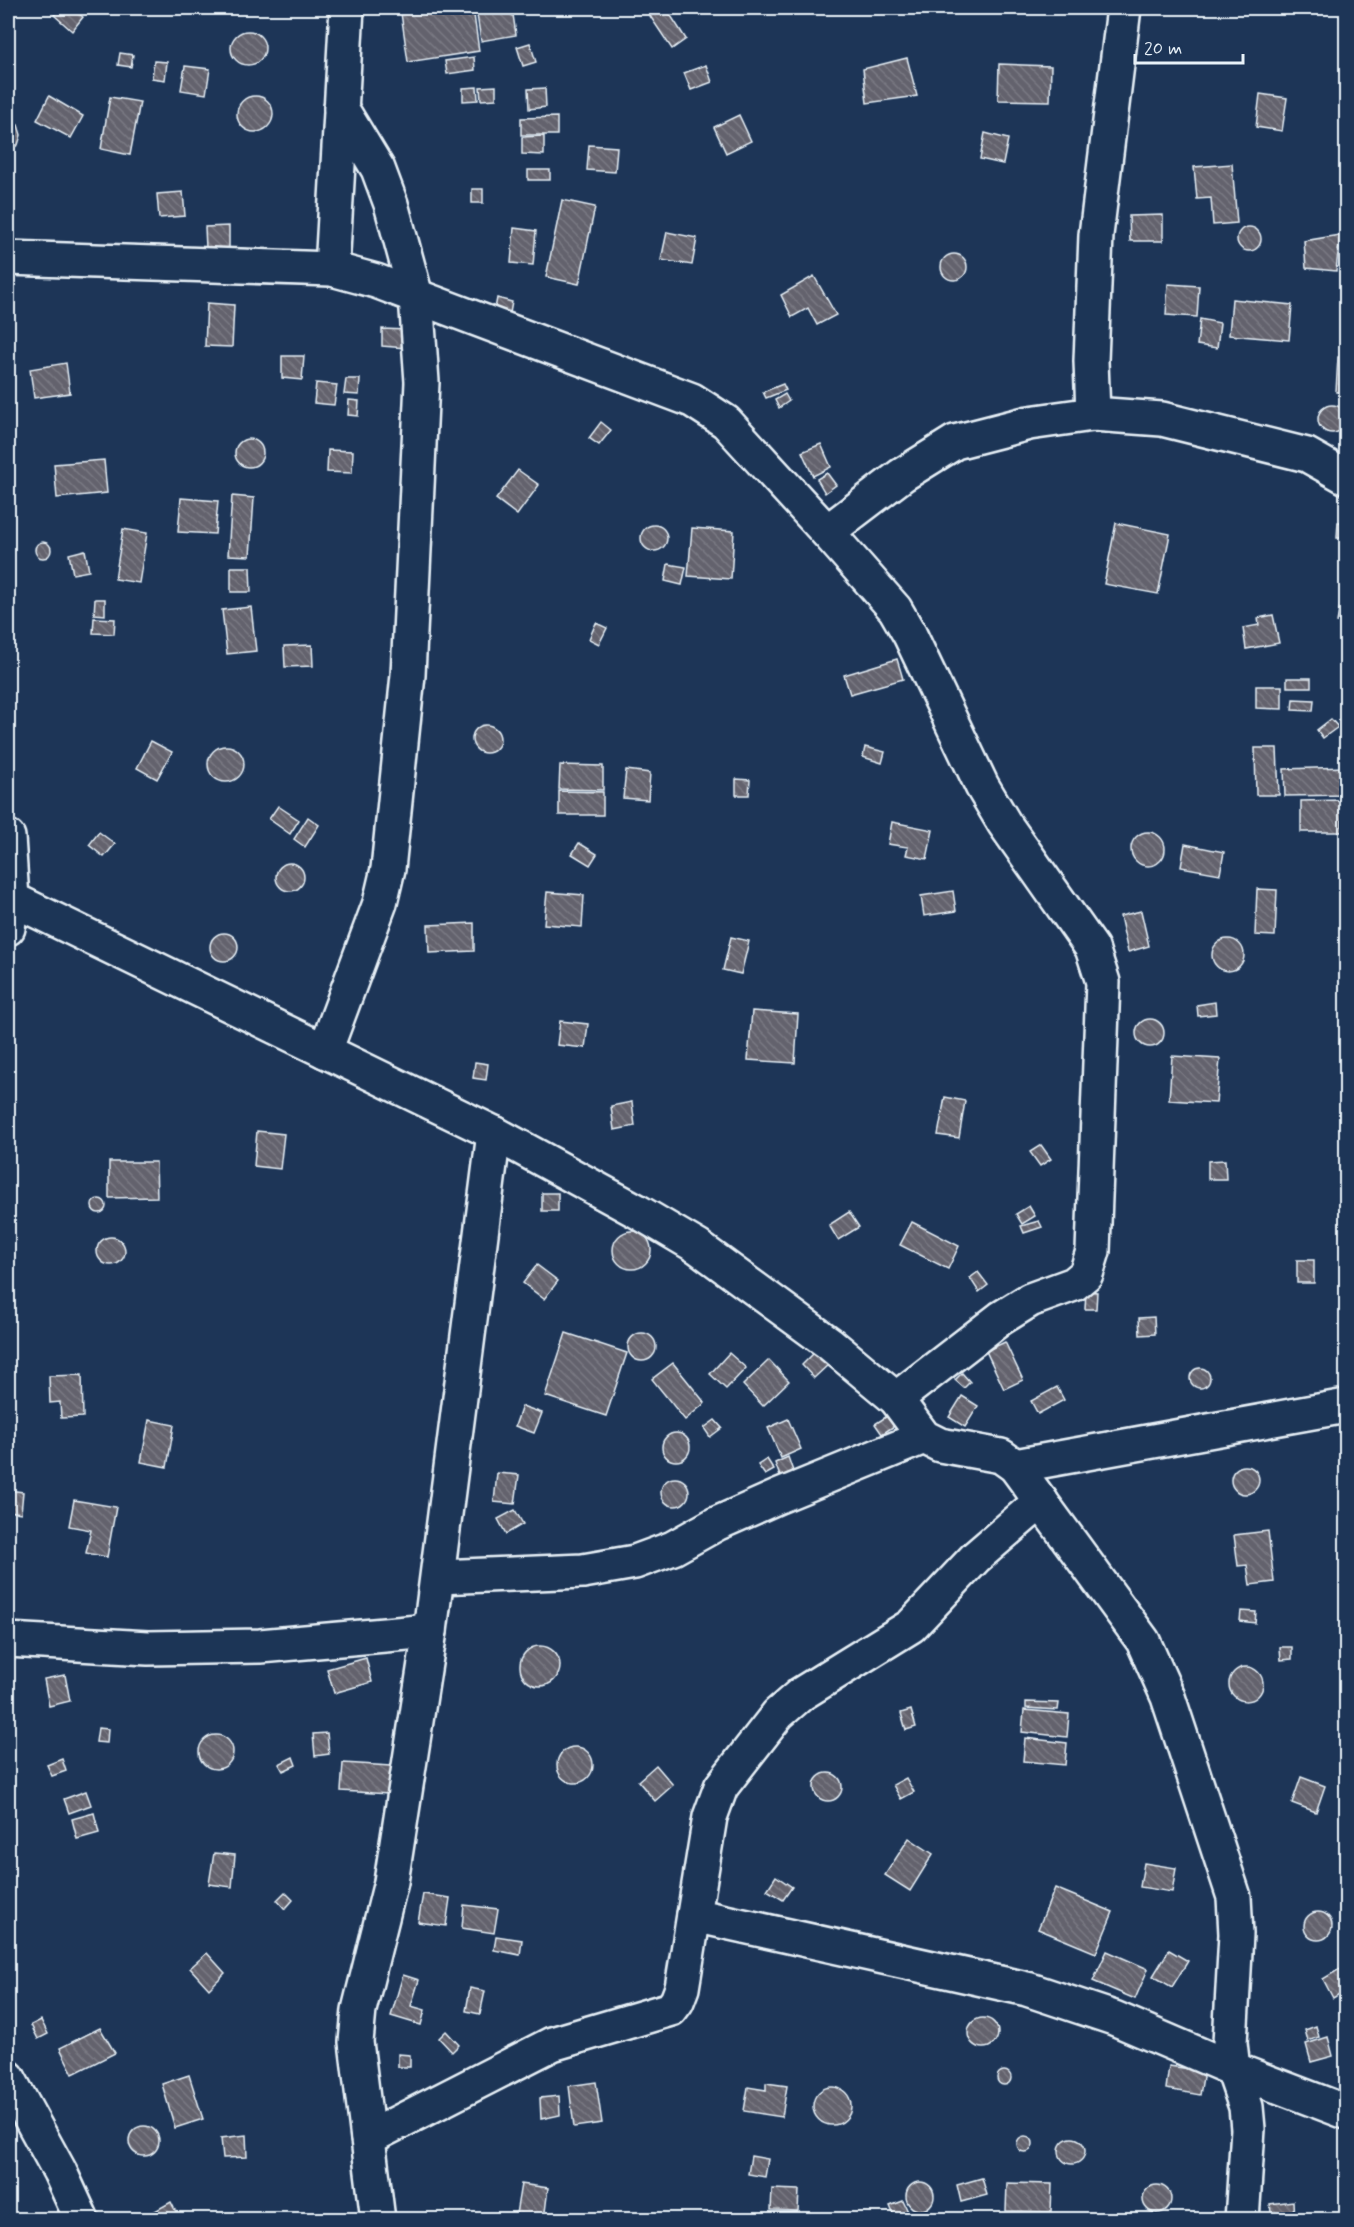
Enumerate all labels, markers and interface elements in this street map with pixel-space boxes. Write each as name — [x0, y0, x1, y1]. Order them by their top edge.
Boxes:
scale bar — [1135, 27, 1243, 65]
text: 20 m — [1144, 37, 1182, 61]

